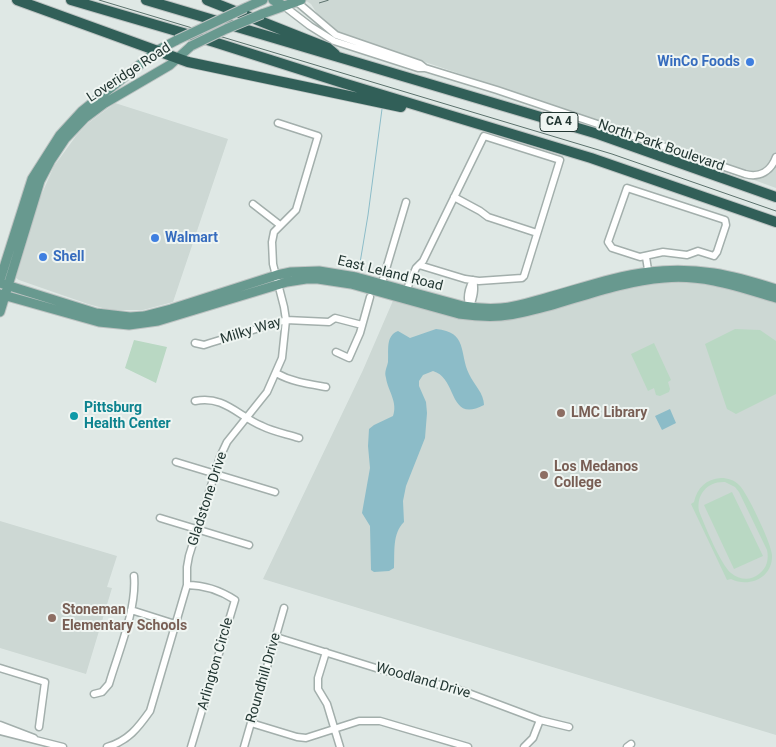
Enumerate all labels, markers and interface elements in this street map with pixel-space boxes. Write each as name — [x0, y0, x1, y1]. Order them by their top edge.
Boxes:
street label: Loveridge Road — [84, 40, 174, 106]
place label: WinCo Foods — [657, 54, 740, 70]
marker: WinCo Foods — [744, 56, 756, 68]
road number: CA 4 — [540, 112, 578, 132]
street label: North Park Boulevard — [596, 116, 726, 176]
place label: Walmart — [165, 230, 218, 246]
marker: Walmart — [149, 232, 161, 244]
place label: Shell — [53, 249, 84, 265]
marker: Shell — [37, 251, 49, 263]
street label: East Leland Road — [336, 253, 444, 295]
street label: Milky Way — [219, 314, 283, 348]
place label: Pittsburg Health Center — [84, 400, 171, 432]
place label: LMC Library — [571, 405, 647, 421]
marker: LMC Library — [555, 407, 567, 419]
marker: Pittsburg Health Center — [68, 410, 80, 422]
street label: Gladstone Drive — [185, 450, 231, 548]
place label: Los Medanos College — [554, 459, 638, 492]
marker: Los Medanos College — [538, 469, 550, 481]
place label: Stoneman Elementary Schools — [62, 602, 187, 634]
marker: Stoneman Elementary Schools — [46, 612, 58, 624]
street label: Arlington Circle — [195, 616, 237, 712]
street label: Roundhill Drive — [243, 631, 285, 725]
street label: Woodland Drive — [374, 659, 472, 703]

